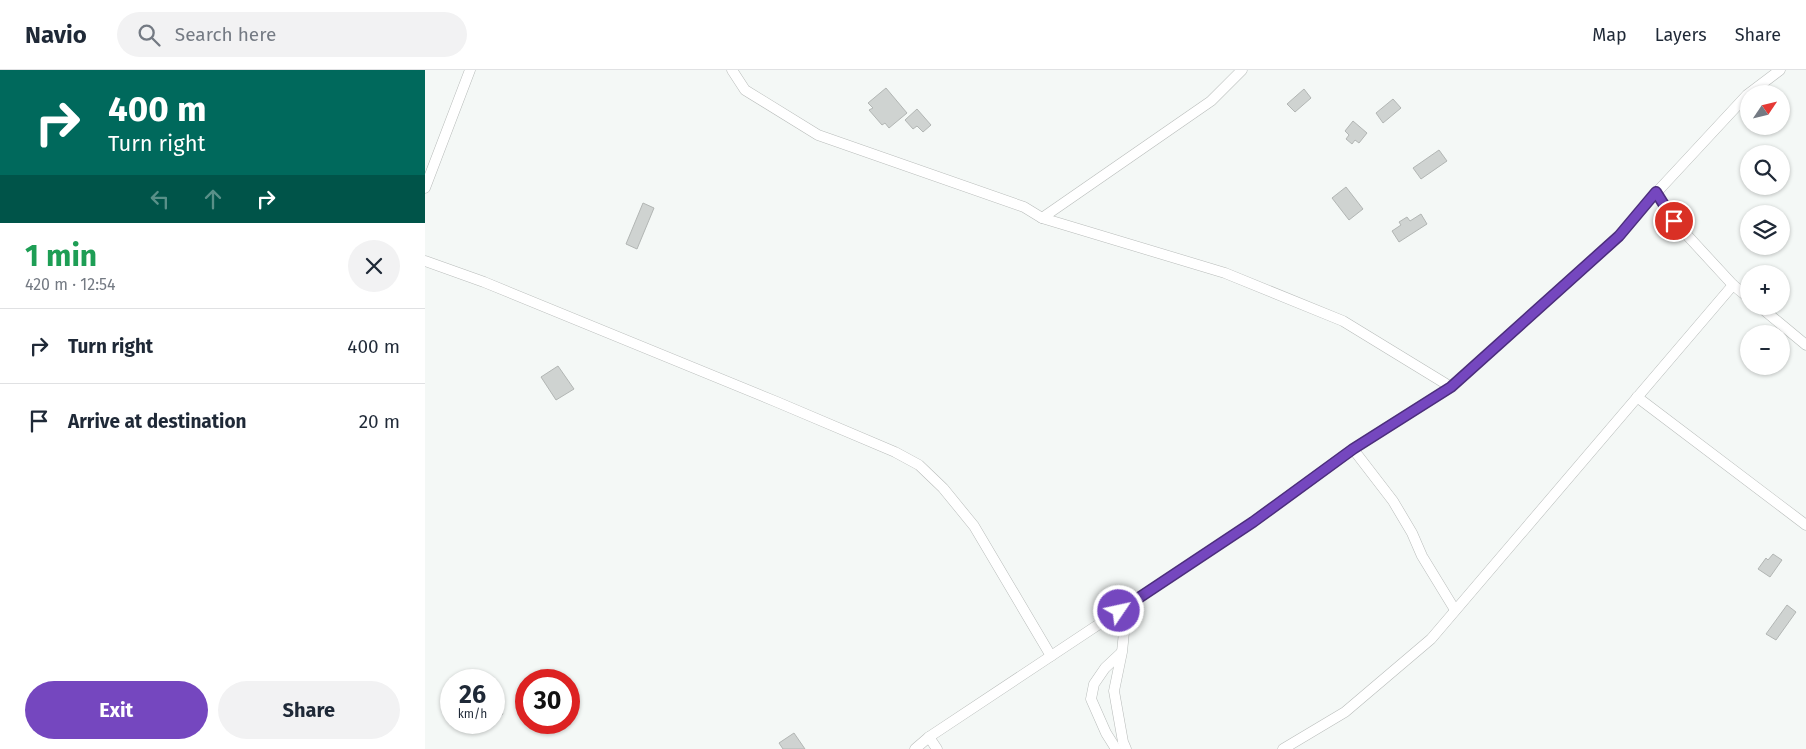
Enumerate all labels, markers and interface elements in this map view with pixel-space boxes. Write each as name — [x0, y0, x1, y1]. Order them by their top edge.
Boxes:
search box — [117, 12, 467, 57]
text: Navio — [25, 21, 87, 49]
icon: search — [135, 21, 163, 49]
text: Search here — [175, 23, 276, 46]
text: Map — [1592, 24, 1627, 46]
text: Layers — [1655, 24, 1707, 46]
text: Share — [1735, 24, 1781, 46]
north arrow — [1740, 85, 1790, 135]
map controls — [1740, 85, 1790, 375]
text: 400 m — [108, 88, 207, 130]
icon: right — [25, 90, 90, 155]
text: Turn right — [108, 130, 205, 157]
button: search — [1740, 145, 1790, 195]
icon: left — [146, 185, 174, 213]
icon: ahead — [199, 185, 227, 213]
icon: right — [252, 185, 280, 213]
pin — [1653, 200, 1695, 242]
button: layers — [1740, 205, 1790, 255]
icon: arrive — [1660, 207, 1688, 235]
text: 1 min — [25, 238, 97, 274]
button: close — [348, 240, 400, 292]
button: + — [1740, 265, 1790, 315]
text: 420 m · 12:54 — [25, 275, 116, 294]
button: − — [1740, 325, 1790, 375]
icon: right — [25, 332, 53, 360]
text: Turn right — [68, 335, 153, 358]
text: 400 m — [347, 335, 400, 358]
icon: arrive — [25, 407, 53, 435]
text: Arrive at destination — [68, 410, 247, 433]
text: 20 m — [359, 410, 400, 433]
position arrow — [1092, 584, 1144, 636]
speed limit sign: 30 — [515, 669, 580, 734]
text: 26 — [459, 680, 486, 710]
button: Exit — [25, 681, 208, 739]
button: Share — [218, 681, 400, 739]
text: km/h — [458, 707, 487, 721]

